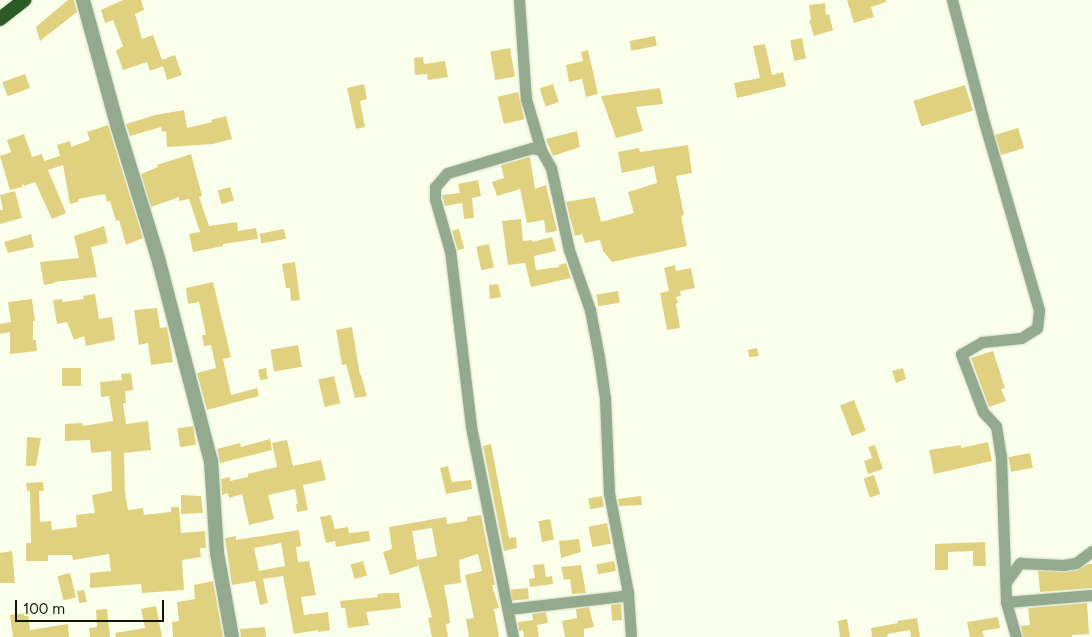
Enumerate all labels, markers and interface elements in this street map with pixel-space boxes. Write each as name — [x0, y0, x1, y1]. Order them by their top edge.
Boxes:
scale bar — [18, 590, 166, 622]
text: 100 m — [23, 600, 65, 618]

